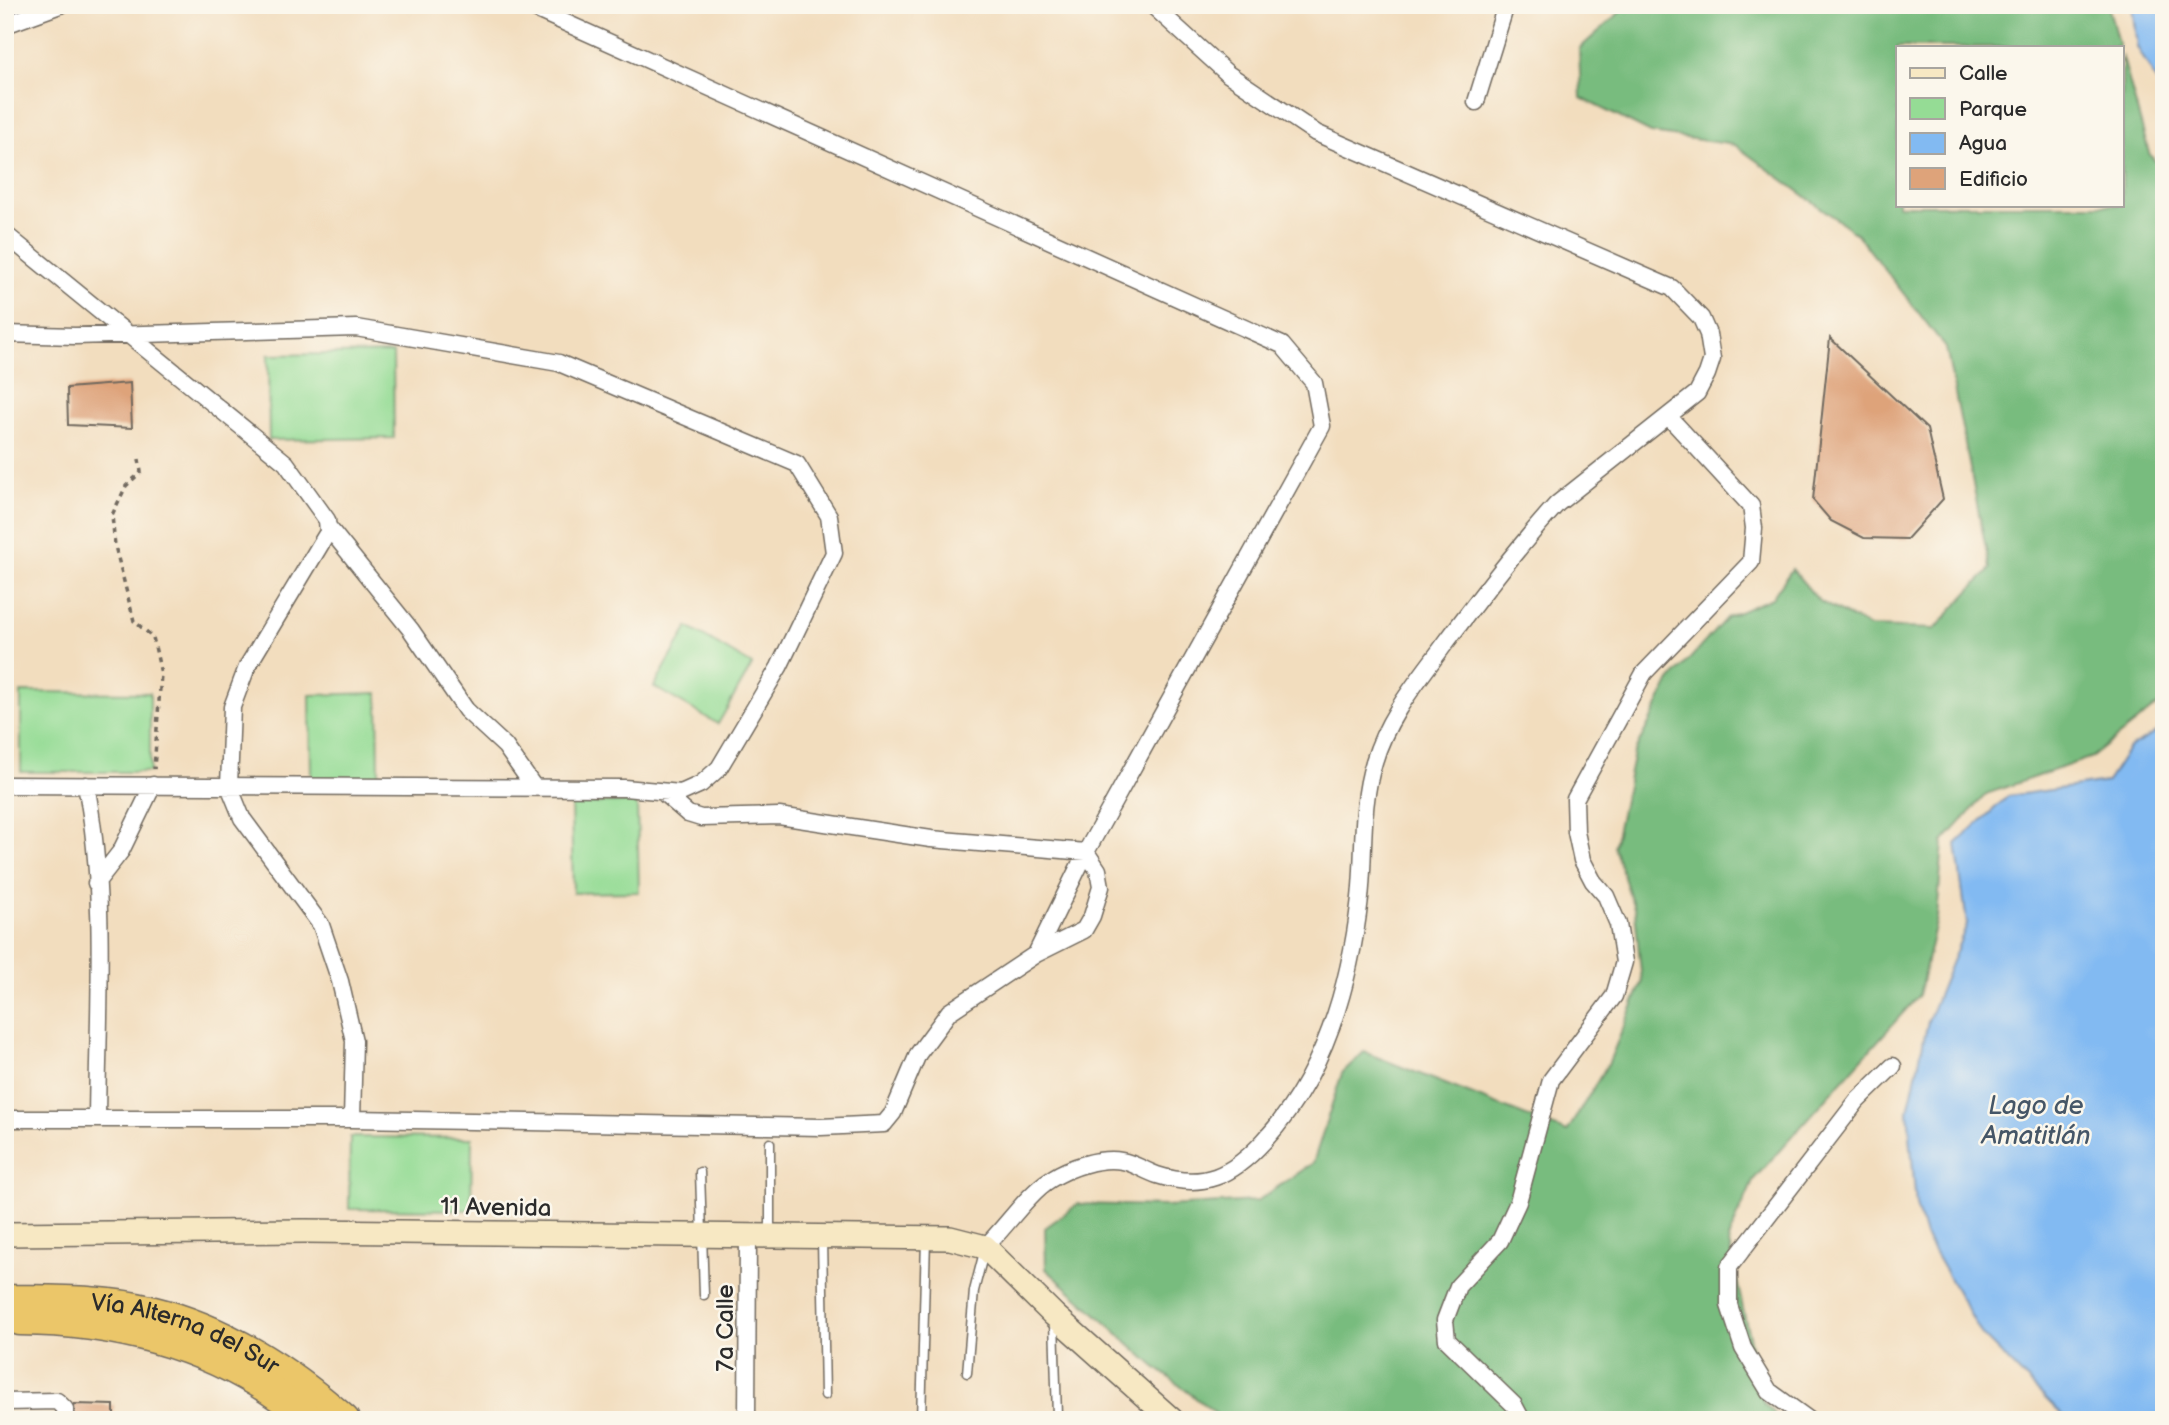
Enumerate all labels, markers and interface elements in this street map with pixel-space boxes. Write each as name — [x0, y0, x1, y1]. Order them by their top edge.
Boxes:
legend — [1896, 46, 2124, 206]
text: Calle — [1959, 61, 2008, 86]
text: Parque — [1959, 97, 2027, 122]
text: Agua — [1959, 131, 2007, 156]
text: Edificio — [1959, 167, 2028, 192]
water label: Lago de Amatitlán — [1979, 1091, 2091, 1152]
street label: 11 Avenida — [440, 1192, 552, 1223]
street label: 7a Calle — [711, 1284, 740, 1372]
street label: Vía Alterna del Sur — [90, 1288, 285, 1381]

